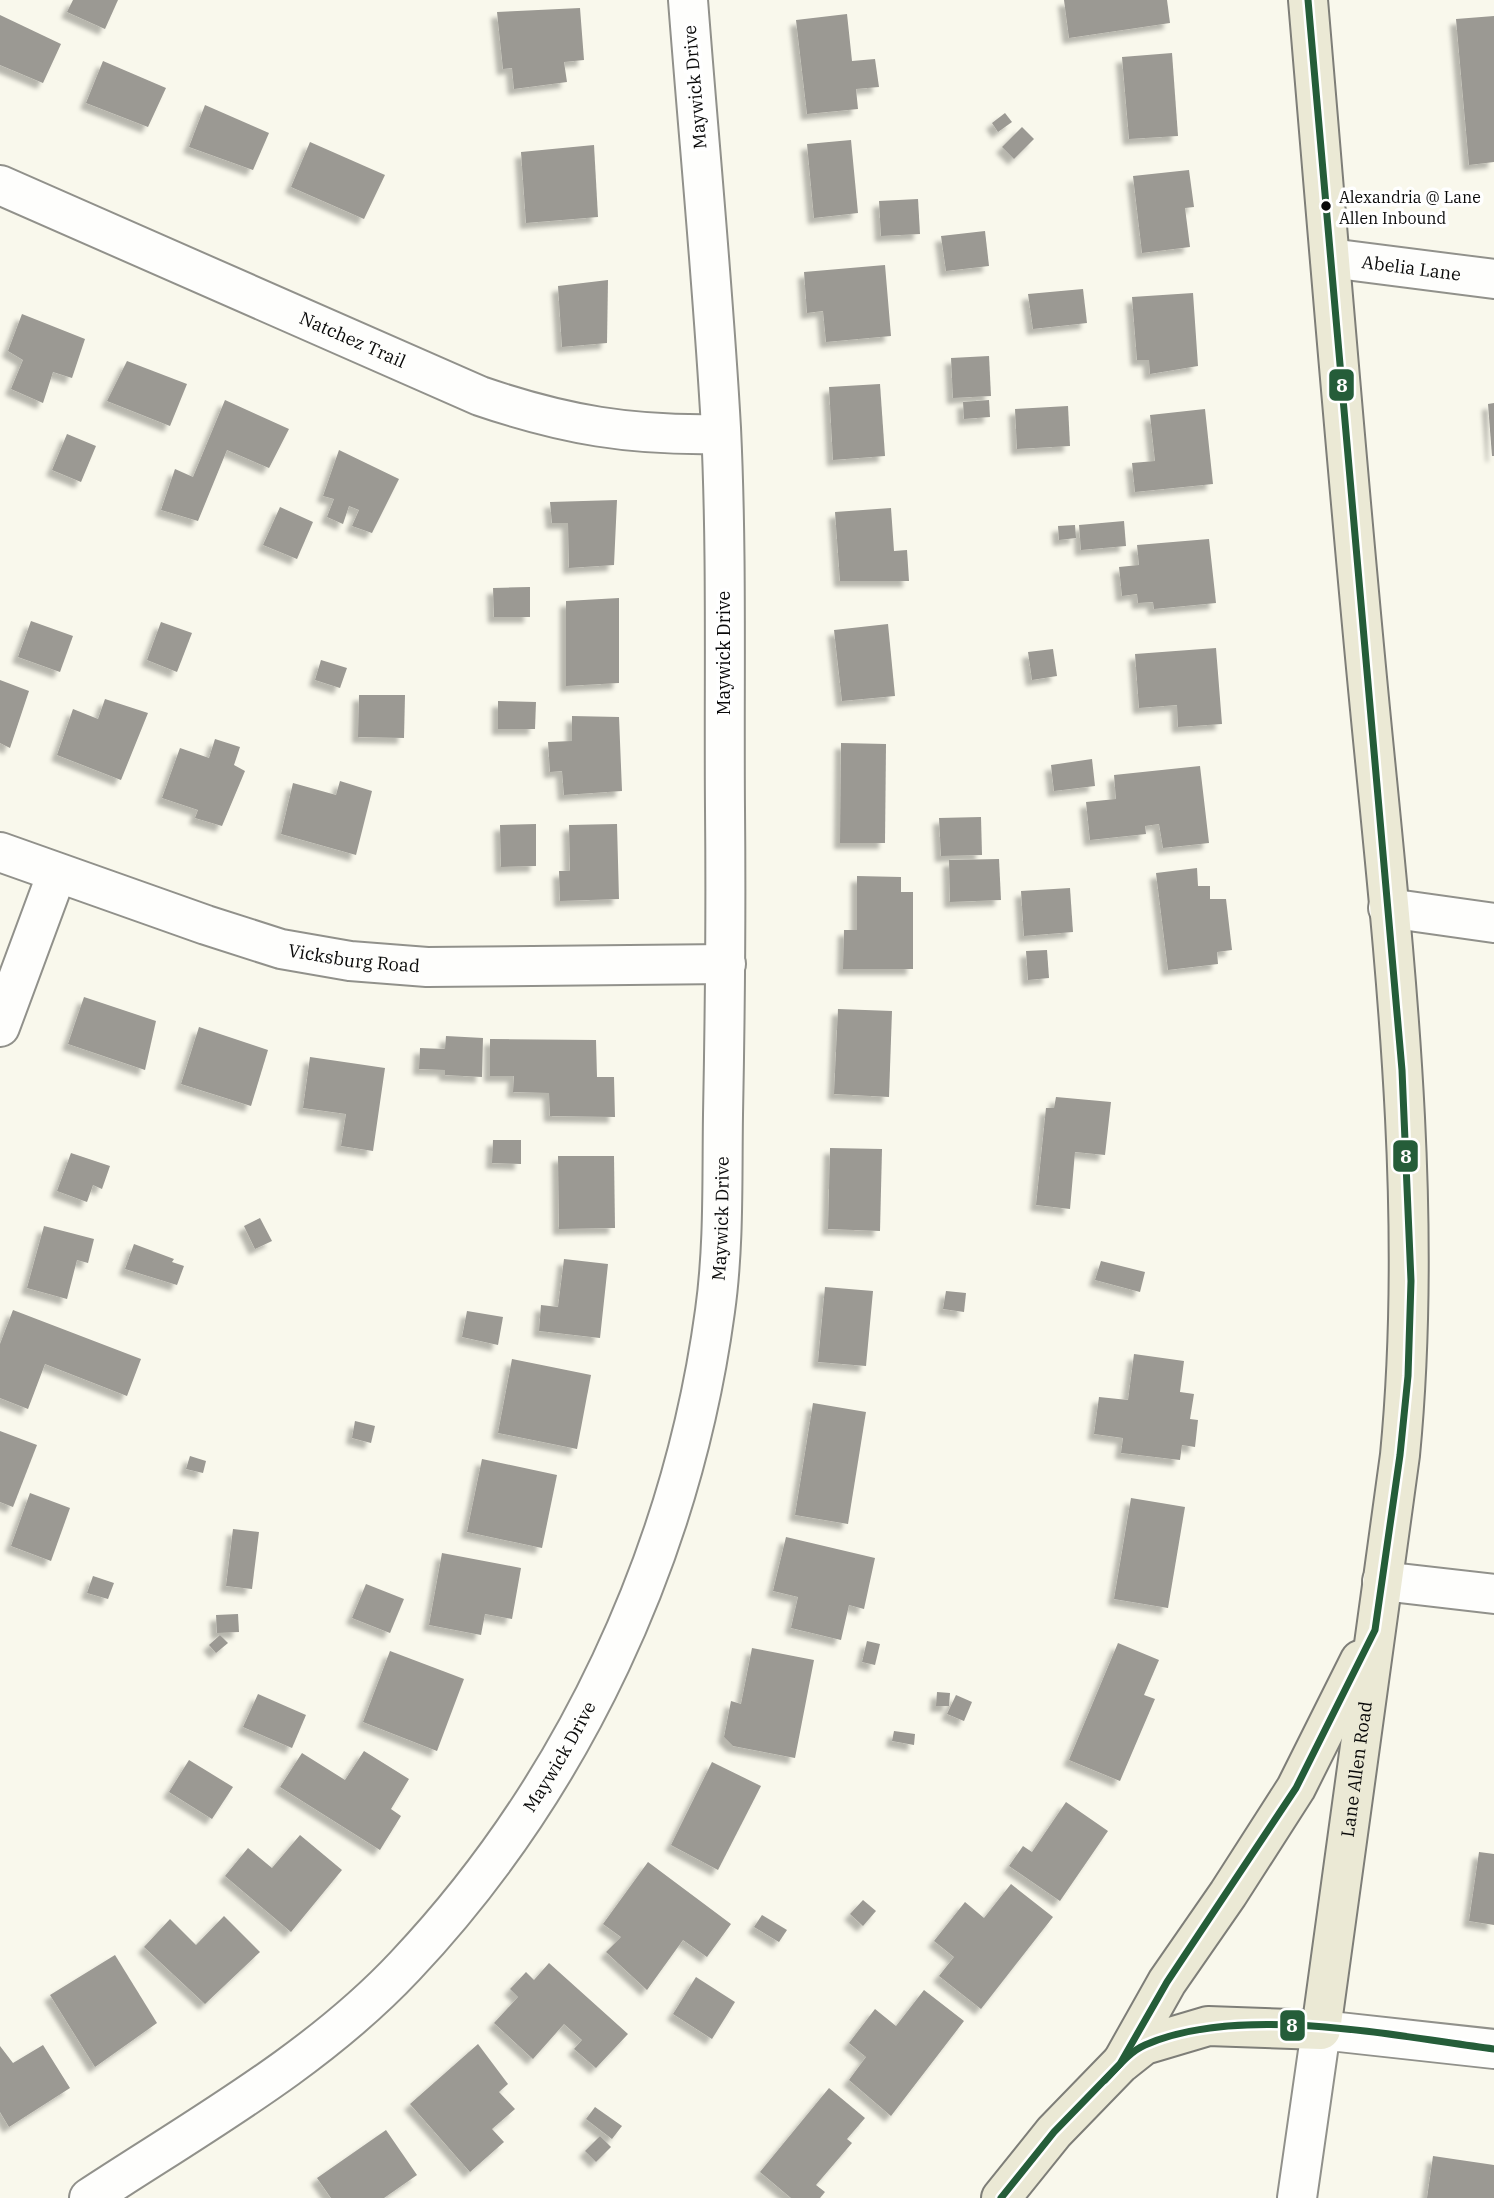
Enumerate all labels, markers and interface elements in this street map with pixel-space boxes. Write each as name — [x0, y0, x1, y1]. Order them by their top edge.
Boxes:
street label: Maywick Drive — [678, 24, 711, 150]
place label: Alexandria @ Lane Allen Inbound — [1339, 187, 1481, 228]
marker: Alexandria @ Lane Allen Inbound — [1319, 199, 1333, 213]
street label: Abelia Lane — [1360, 250, 1462, 286]
street label: Natchez Trail — [296, 306, 409, 373]
line badge: 8 — [1328, 368, 1355, 402]
text: 8 — [1336, 373, 1348, 397]
street label: Maywick Drive — [712, 591, 735, 715]
street label: Vicksburg Road — [286, 938, 421, 977]
line badge: 8 — [1392, 1139, 1419, 1173]
text: 8 — [1400, 1144, 1412, 1168]
street label: Maywick Drive — [707, 1156, 734, 1282]
street label: Maywick Drive — [518, 1697, 601, 1816]
street label: Lane Allen Road — [1336, 1700, 1377, 1839]
line badge: 8 — [1279, 2009, 1306, 2042]
text: 8 — [1286, 2013, 1298, 2037]

